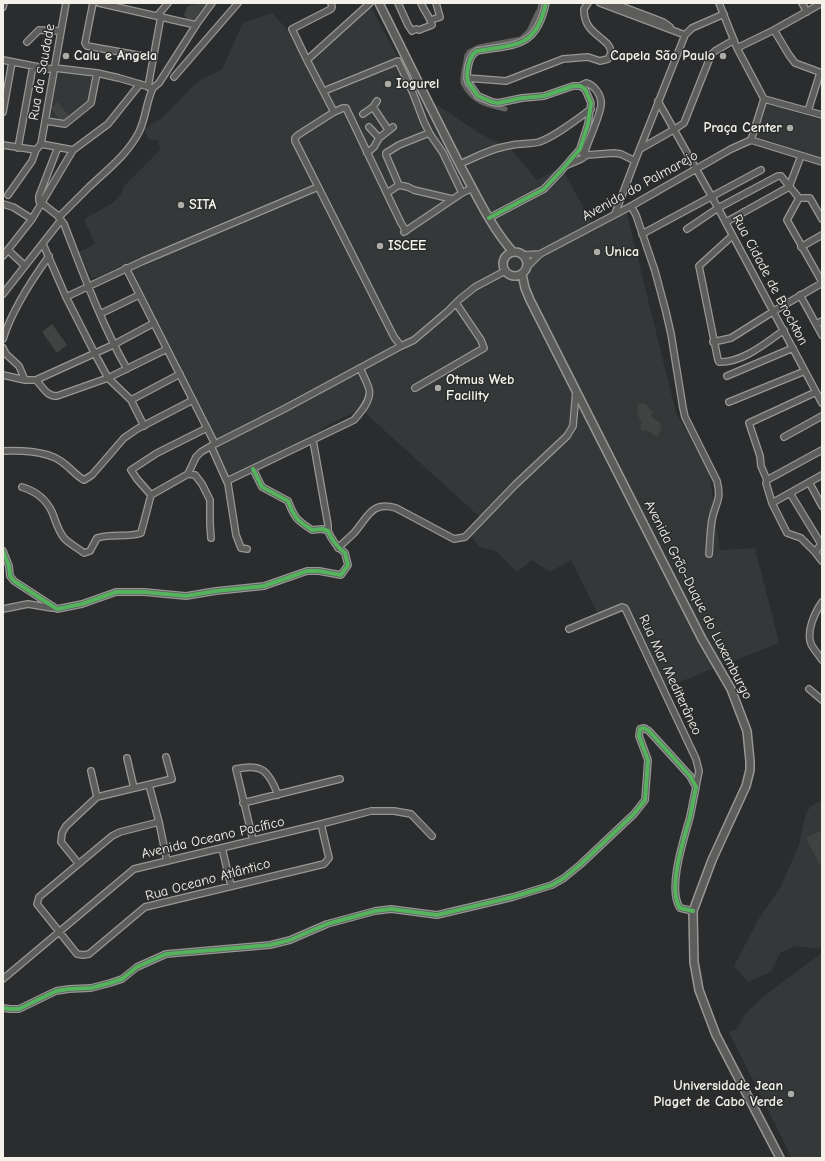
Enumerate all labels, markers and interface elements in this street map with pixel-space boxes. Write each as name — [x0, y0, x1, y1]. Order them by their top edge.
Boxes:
street label: Rua da Saudade — [25, 22, 59, 122]
place label: Calu e Angela — [74, 48, 157, 64]
place label: Capela São Paulo — [610, 48, 715, 64]
marker: Calu e Angela — [61, 51, 71, 61]
marker: Capela São Paulo — [718, 51, 728, 61]
place label: Iogurel — [396, 76, 439, 92]
marker: Iogurel — [383, 79, 393, 89]
place label: Praça Center — [704, 120, 782, 136]
marker: Praça Center — [785, 123, 795, 133]
street label: Avenida do Palmarejo — [579, 147, 701, 225]
place label: SITA — [189, 197, 216, 213]
marker: SITA — [176, 200, 186, 210]
street label: Rua Cidade de Brockton — [728, 212, 812, 348]
place label: ISCEE — [388, 238, 426, 254]
marker: ISCEE — [375, 241, 385, 251]
place label: Unica — [605, 244, 639, 260]
marker: Unica — [592, 247, 602, 257]
place label: Otmus Web Facility — [446, 372, 514, 404]
marker: Otmus Web Facility — [433, 383, 443, 393]
street label: Avenida Grão-Duque do Luxemburgo — [640, 498, 756, 702]
street label: Rua Mar Mediterâneo — [635, 612, 705, 738]
street label: Avenida Oceano Pacífico — [140, 813, 286, 863]
street label: Rua Oceano Atlântico — [144, 855, 272, 905]
place label: Universidade Jean Piaget de Cabo Verde — [653, 1078, 783, 1110]
marker: Universidade Jean Piaget de Cabo Verde — [786, 1089, 796, 1099]

